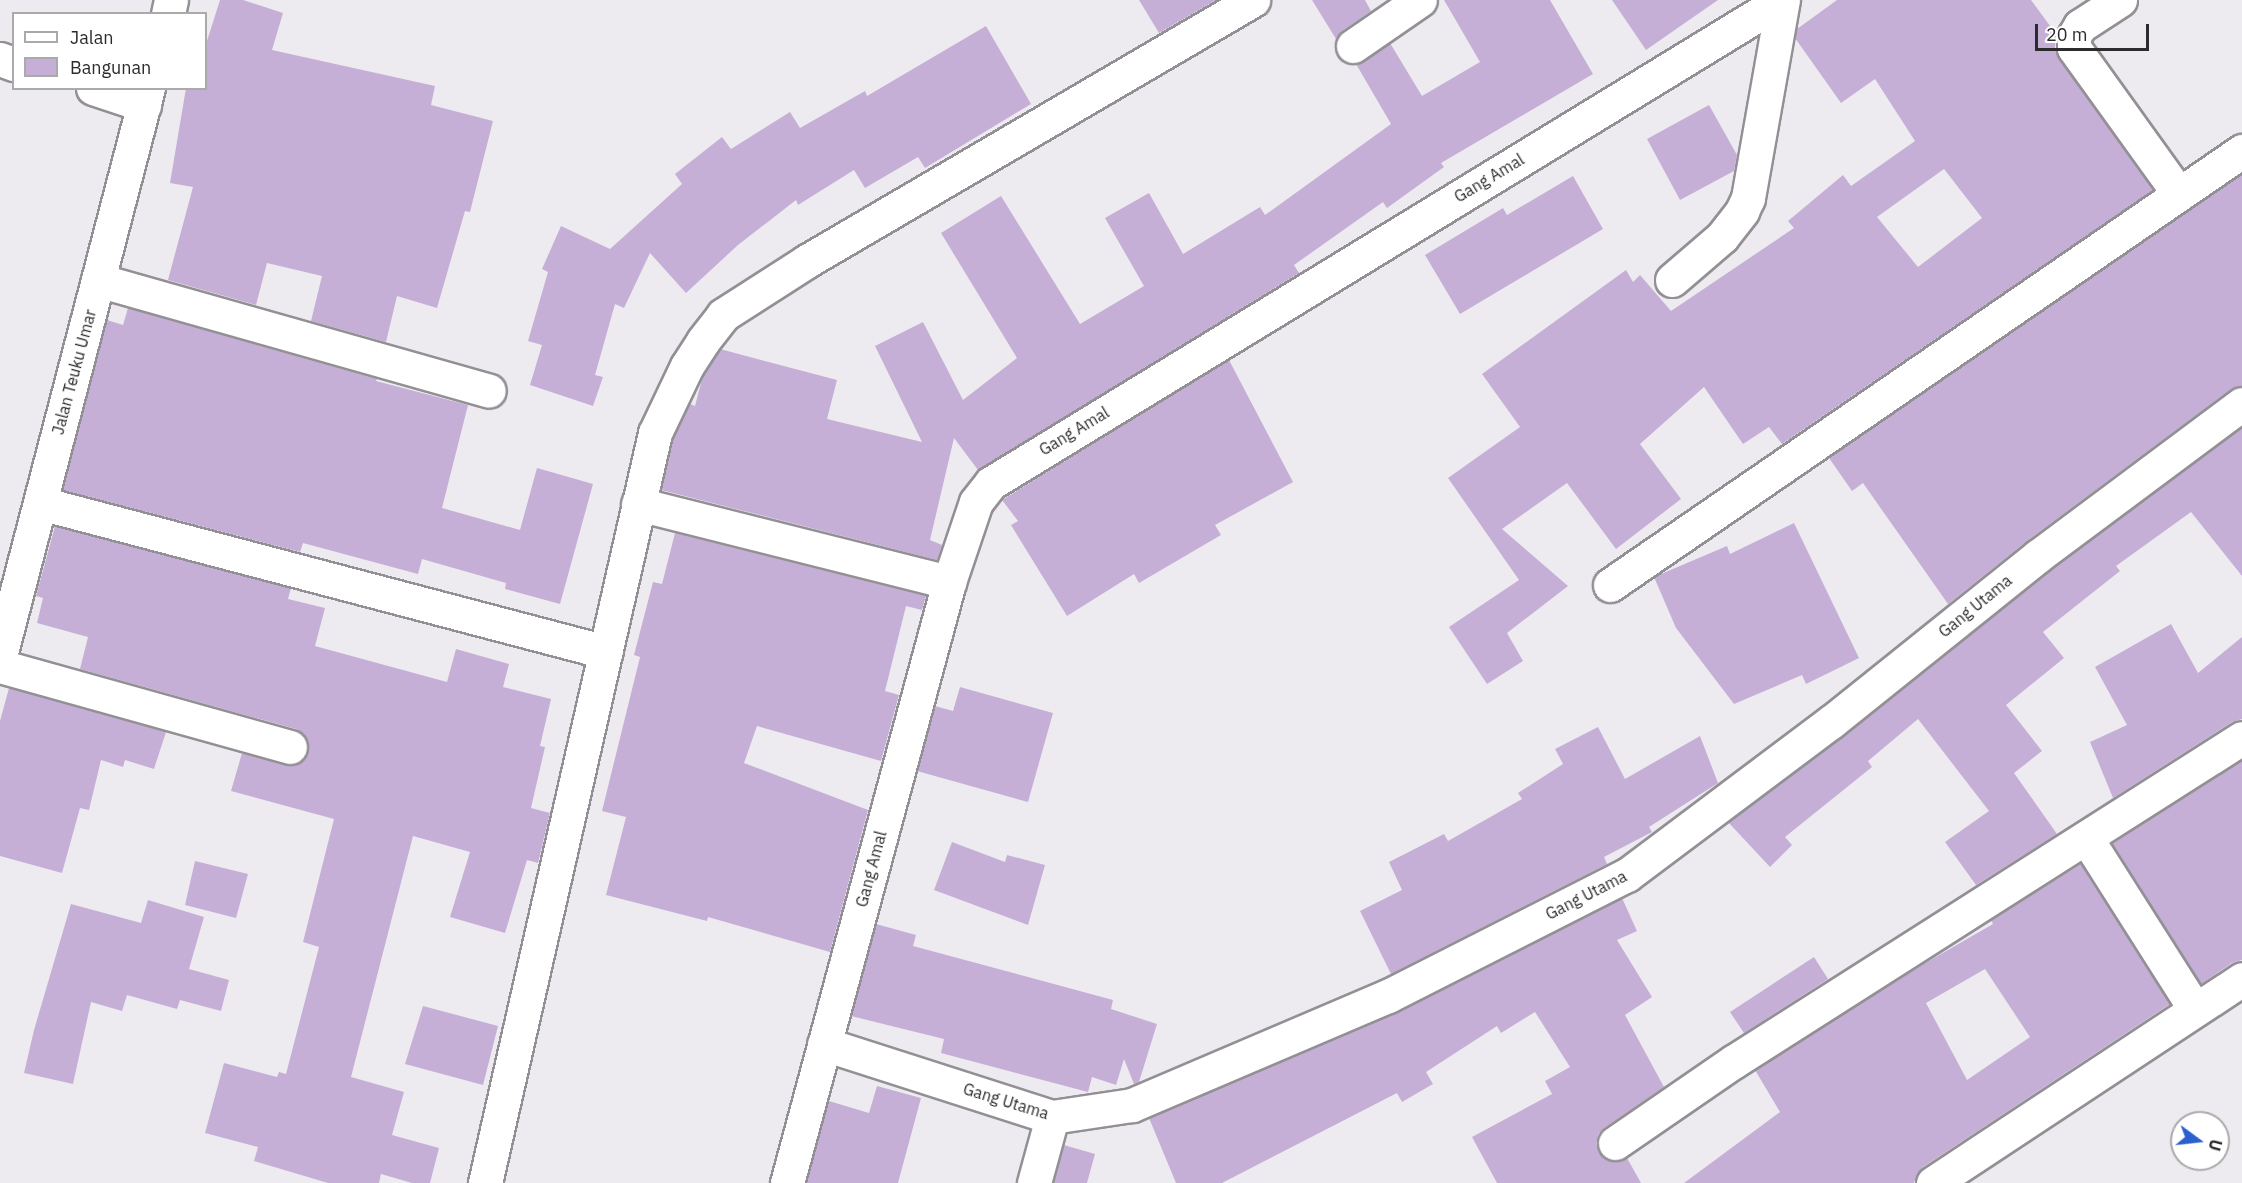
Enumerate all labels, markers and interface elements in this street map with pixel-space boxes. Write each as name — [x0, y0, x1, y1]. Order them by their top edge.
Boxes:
legend — [12, 12, 207, 90]
scale bar — [2038, 12, 2152, 50]
text: 20 m — [2046, 23, 2088, 46]
text: Jalan — [70, 26, 114, 49]
text: Bangunan — [70, 56, 151, 79]
street label: Gang Amal — [1451, 150, 1527, 206]
street label: Jalan Teuku Umar — [48, 307, 100, 437]
street label: Gang Amal — [1036, 403, 1112, 459]
street label: Gang Utama — [1935, 571, 2015, 641]
street label: Gang Amal — [852, 829, 890, 909]
street label: Gang Utama — [1542, 866, 1630, 924]
street label: Gang Utama — [961, 1079, 1051, 1123]
north arrow — [2170, 1111, 2230, 1171]
text: U — [2204, 1137, 2227, 1153]

